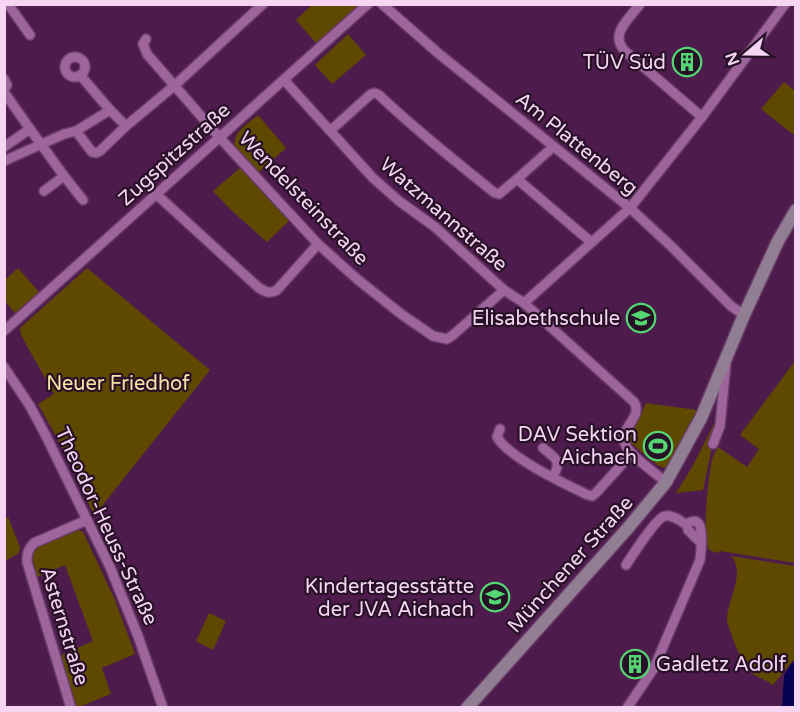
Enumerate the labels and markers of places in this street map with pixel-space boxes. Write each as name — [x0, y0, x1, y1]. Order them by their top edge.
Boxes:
building icon: TÜV Süd — [671, 46, 703, 78]
place label: TÜV Süd — [583, 50, 666, 75]
school or university icon: Elisabethschule — [625, 302, 657, 334]
place label: Elisabethschule — [472, 307, 620, 331]
place label: DAV Sektion Aichach — [518, 423, 637, 470]
sports icon: DAV Sektion Aichach — [642, 430, 674, 462]
place label: Kindertagesstätte der JVA Aichach — [305, 575, 474, 622]
school or university icon: Kindertagesstätte der JVA Aichach — [479, 581, 511, 613]
building icon: Gadletz Adolf — [619, 648, 651, 680]
place label: Gadletz Adolf — [656, 653, 787, 677]

